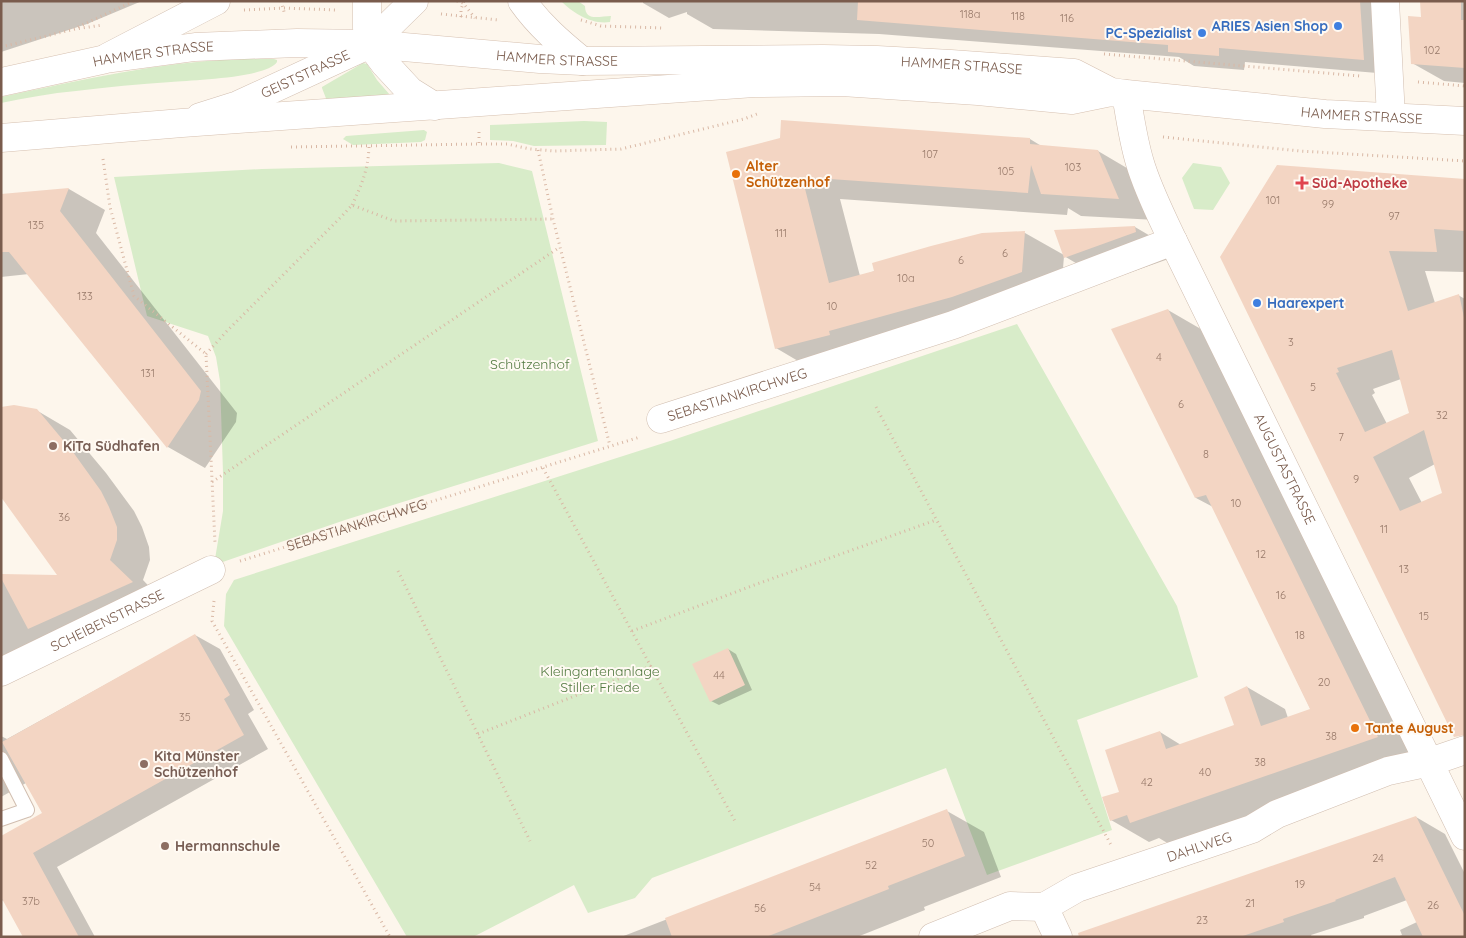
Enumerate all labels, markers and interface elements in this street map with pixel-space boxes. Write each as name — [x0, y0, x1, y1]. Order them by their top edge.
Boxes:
house number: 118a — [960, 7, 980, 21]
house number: 118 — [1011, 9, 1025, 23]
house number: 116 — [1060, 11, 1074, 25]
place label: ARIES Asien Shop — [1212, 17, 1328, 35]
marker: ARIES Asien Shop — [1332, 20, 1344, 32]
place label: PC-Spezialist — [1105, 24, 1192, 42]
marker: PC-Spezialist — [1196, 27, 1208, 39]
street label: HAMMER STRASSE — [91, 37, 214, 71]
house number: 102 — [1424, 43, 1440, 57]
street label: GEISTSTRASSE — [258, 46, 353, 102]
street label: HAMMER STRASSE — [495, 46, 618, 70]
street label: HAMMER STRASSE — [900, 52, 1023, 78]
street label: HAMMER STRASSE — [1300, 103, 1423, 128]
house number: 107 — [922, 147, 938, 161]
place label: Alter Schützenhof — [746, 157, 831, 191]
house number: 103 — [1065, 160, 1081, 174]
house number: 105 — [998, 164, 1014, 178]
marker: Alter Schützenhof — [730, 168, 742, 180]
place label: Süd-Apotheke — [1312, 174, 1408, 192]
marker: Süd-Apotheke — [1296, 177, 1308, 189]
house number: 101 — [1266, 193, 1280, 207]
house number: 99 — [1322, 197, 1334, 211]
house number: 97 — [1388, 209, 1400, 223]
house number: 135 — [28, 218, 44, 232]
house number: 111 — [775, 226, 787, 240]
house number: 6 — [1002, 246, 1008, 260]
house number: 6 — [958, 253, 964, 267]
house number: 10a — [897, 271, 915, 285]
house number: 133 — [77, 289, 93, 303]
place label: Haarexpert — [1267, 294, 1345, 312]
marker: Haarexpert — [1251, 297, 1263, 309]
house number: 10 — [827, 299, 837, 313]
house number: 3 — [1288, 335, 1294, 349]
house number: 4 — [1156, 350, 1162, 364]
park label: Schützenhof — [490, 355, 570, 373]
street label: SEBASTIANKIRCHWEG — [665, 364, 809, 425]
house number: 131 — [141, 366, 155, 380]
house number: 5 — [1310, 380, 1316, 394]
house number: 6 — [1178, 397, 1184, 411]
house number: 32 — [1436, 408, 1448, 422]
street label: AUGUSTASTRASSE — [1250, 410, 1320, 527]
house number: 7 — [1338, 430, 1344, 444]
place label: KiTa Südhafen — [63, 437, 160, 455]
marker: KiTa Südhafen — [47, 440, 59, 452]
house number: 8 — [1203, 447, 1209, 461]
house number: 9 — [1353, 472, 1359, 486]
street label: SEBASTIANKIRCHWEG — [284, 495, 429, 555]
house number: 10 — [1231, 496, 1241, 510]
house number: 36 — [58, 510, 70, 524]
house number: 11 — [1380, 522, 1388, 536]
house number: 12 — [1256, 547, 1266, 561]
house number: 13 — [1399, 562, 1409, 576]
street label: SCHEIBENSTRASSE — [47, 585, 167, 656]
house number: 16 — [1276, 588, 1286, 602]
house number: 15 — [1419, 609, 1429, 623]
house number: 18 — [1295, 628, 1305, 642]
park label: Kleingartenanlage Stiller Friede — [540, 662, 660, 696]
house number: 44 — [713, 668, 725, 682]
house number: 20 — [1318, 675, 1330, 689]
house number: 35 — [179, 710, 191, 724]
place label: Tante August — [1365, 719, 1454, 737]
marker: Tante August — [1349, 722, 1361, 734]
house number: 38 — [1325, 729, 1337, 743]
place label: Kita Münster Schützenhof — [154, 747, 240, 781]
house number: 38 — [1254, 755, 1266, 769]
marker: Kita Münster Schützenhof — [138, 758, 150, 770]
house number: 40 — [1199, 765, 1211, 779]
house number: 42 — [1141, 775, 1153, 789]
street label: DAHLWEG — [1164, 828, 1234, 866]
house number: 50 — [922, 836, 934, 850]
place label: Hermannschule — [175, 837, 280, 855]
marker: Hermannschule — [159, 840, 171, 852]
house number: 24 — [1372, 851, 1384, 865]
house number: 52 — [865, 858, 877, 872]
house number: 19 — [1295, 877, 1305, 891]
house number: 54 — [809, 880, 821, 894]
house number: 37b — [22, 894, 40, 908]
house number: 21 — [1245, 896, 1255, 910]
house number: 26 — [1427, 898, 1439, 912]
house number: 56 — [754, 901, 766, 915]
house number: 23 — [1196, 913, 1208, 927]

